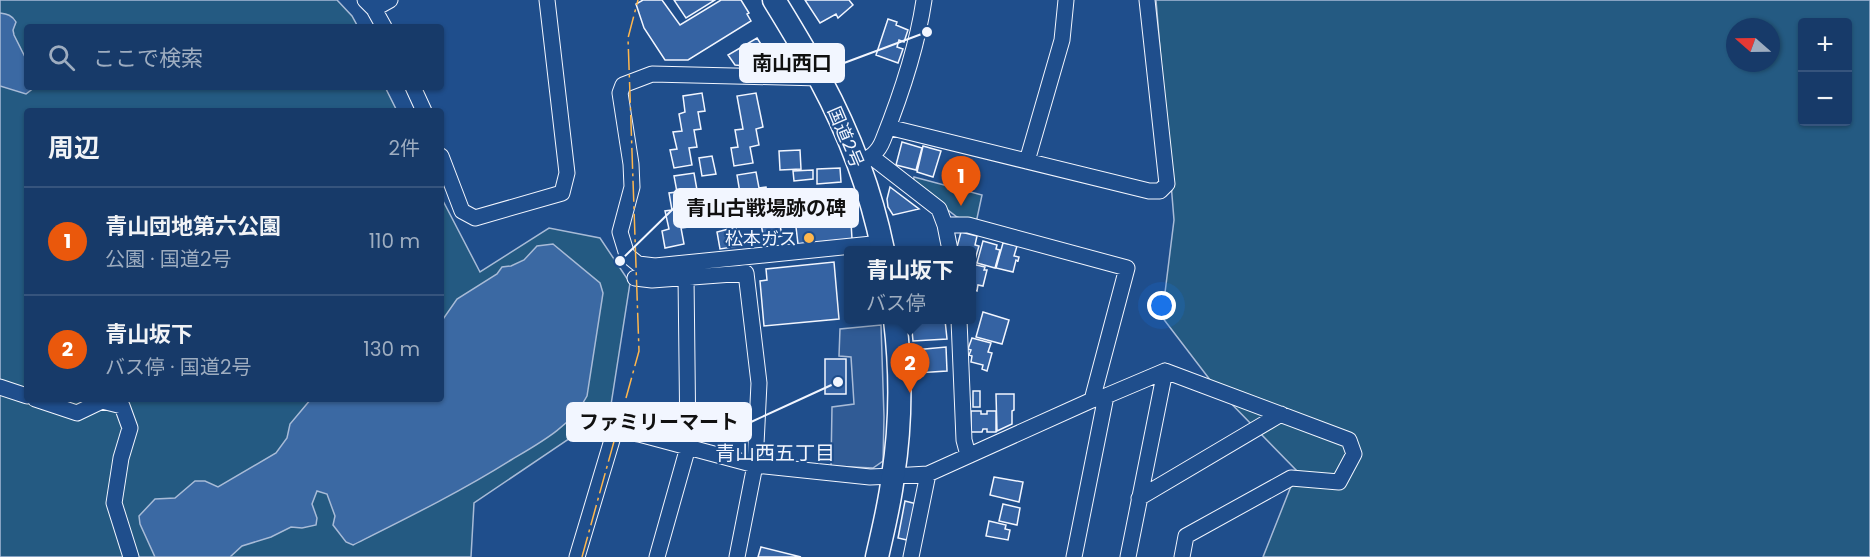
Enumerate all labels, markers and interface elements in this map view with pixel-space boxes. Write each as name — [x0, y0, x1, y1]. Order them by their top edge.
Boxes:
north arrow — [1726, 18, 1780, 72]
map controls — [1798, 18, 1852, 126]
button: + — [1798, 18, 1852, 72]
search box — [24, 24, 444, 90]
icon: search — [45, 41, 78, 74]
text: ここで検索 — [93, 43, 203, 74]
callout: 南山西口 — [740, 44, 844, 82]
text: 南山西口 — [752, 49, 832, 77]
button: − — [1798, 72, 1852, 126]
street label: 国道2号 — [822, 102, 870, 172]
text: 周辺 — [48, 130, 100, 166]
text: 2件 — [389, 134, 420, 162]
pin: 1 — [942, 156, 980, 206]
callout: 青山古戦場跡の碑 — [674, 189, 858, 227]
text: 青山古戦場跡の碑 — [686, 194, 846, 222]
text: 青山団地第六公園 — [105, 211, 281, 242]
place label: 松本ガス — [725, 226, 797, 251]
text: 1 — [64, 227, 71, 255]
text: 110 m — [369, 227, 420, 255]
marker: 松本ガス — [802, 231, 816, 245]
text: 公園 · 国道2号 — [105, 245, 231, 273]
popup — [844, 246, 976, 324]
text: 青山坂下 — [866, 255, 954, 286]
text: バス停 — [866, 289, 926, 317]
your location — [1147, 291, 1176, 320]
text: 青山坂下 — [105, 319, 193, 350]
text: 2 — [62, 335, 73, 363]
text: 130 m — [363, 335, 420, 363]
pin: 2 — [890, 344, 930, 393]
text: バス停 · 国道2号 — [105, 353, 251, 381]
callout: ファミリーマート — [567, 403, 751, 441]
text: ファミリーマート — [579, 408, 739, 436]
district label: 青山西五丁目 — [715, 439, 835, 467]

